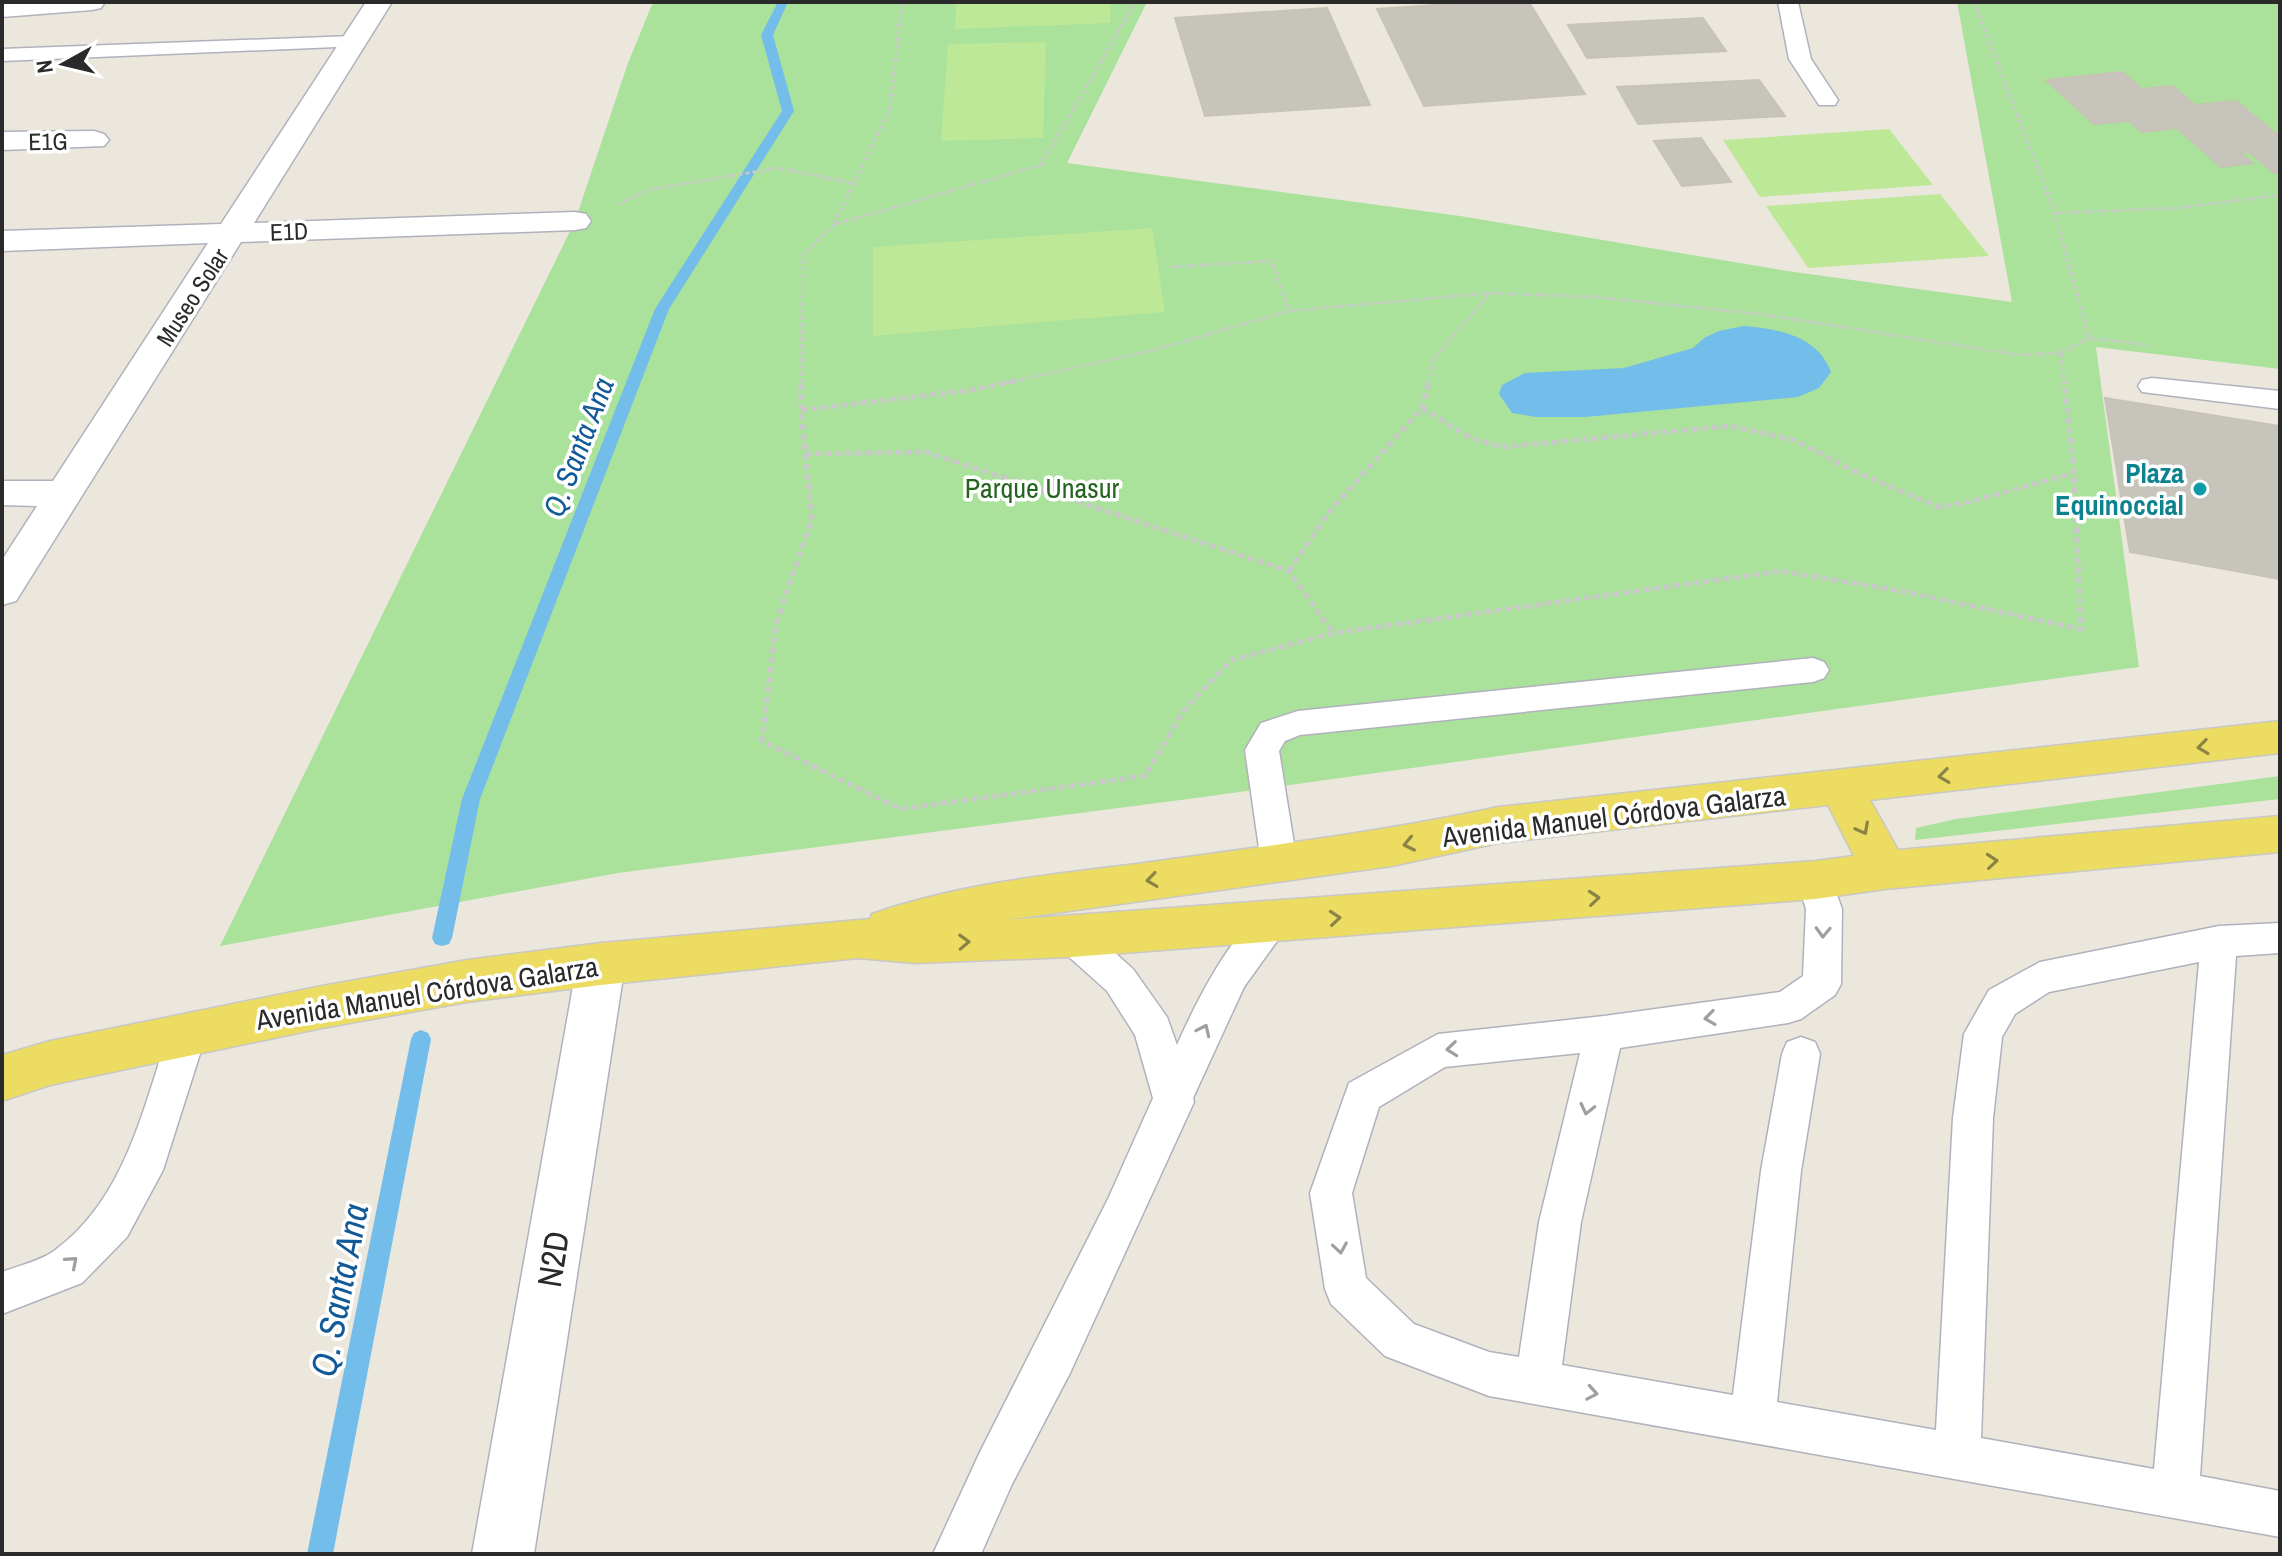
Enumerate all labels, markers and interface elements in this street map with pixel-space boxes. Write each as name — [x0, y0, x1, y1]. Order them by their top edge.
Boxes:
north arrow — [24, 24, 104, 104]
text: N — [28, 58, 60, 75]
street label: E1G — [28, 125, 68, 157]
street label: E1D — [269, 214, 309, 248]
street label: Museo Solar — [148, 242, 236, 352]
water label: Q. Santa Ana — [533, 372, 623, 522]
place label: Plaza Equinoccial — [2055, 454, 2184, 524]
park label: Parque Unasur — [965, 469, 1120, 507]
marker: Plaza Equinoccial — [2191, 480, 2209, 498]
one-way arrow — [2196, 738, 2209, 755]
one-way arrow — [1937, 768, 1950, 785]
street label: Avenida Manuel Córdova Galarza — [1439, 776, 1788, 856]
one-way arrow — [1853, 820, 1869, 835]
one-way arrow — [1403, 835, 1416, 852]
one-way arrow — [1986, 853, 1999, 870]
one-way arrow — [1145, 871, 1158, 888]
one-way arrow — [1588, 890, 1601, 907]
one-way arrow — [1329, 910, 1342, 927]
one-way arrow — [1815, 926, 1832, 939]
one-way arrow — [958, 933, 971, 950]
street label: Avenida Manuel Córdova Galarza — [252, 947, 601, 1039]
one-way arrow — [1704, 1009, 1717, 1026]
one-way arrow — [1194, 1023, 1210, 1038]
one-way arrow — [1445, 1041, 1458, 1058]
one-way arrow — [1579, 1101, 1596, 1115]
water label: Q. Santa Ana — [299, 1199, 379, 1381]
street label: N2D — [526, 1228, 580, 1290]
one-way arrow — [1330, 1242, 1347, 1255]
one-way arrow — [63, 1257, 78, 1272]
one-way arrow — [1585, 1383, 1599, 1400]

